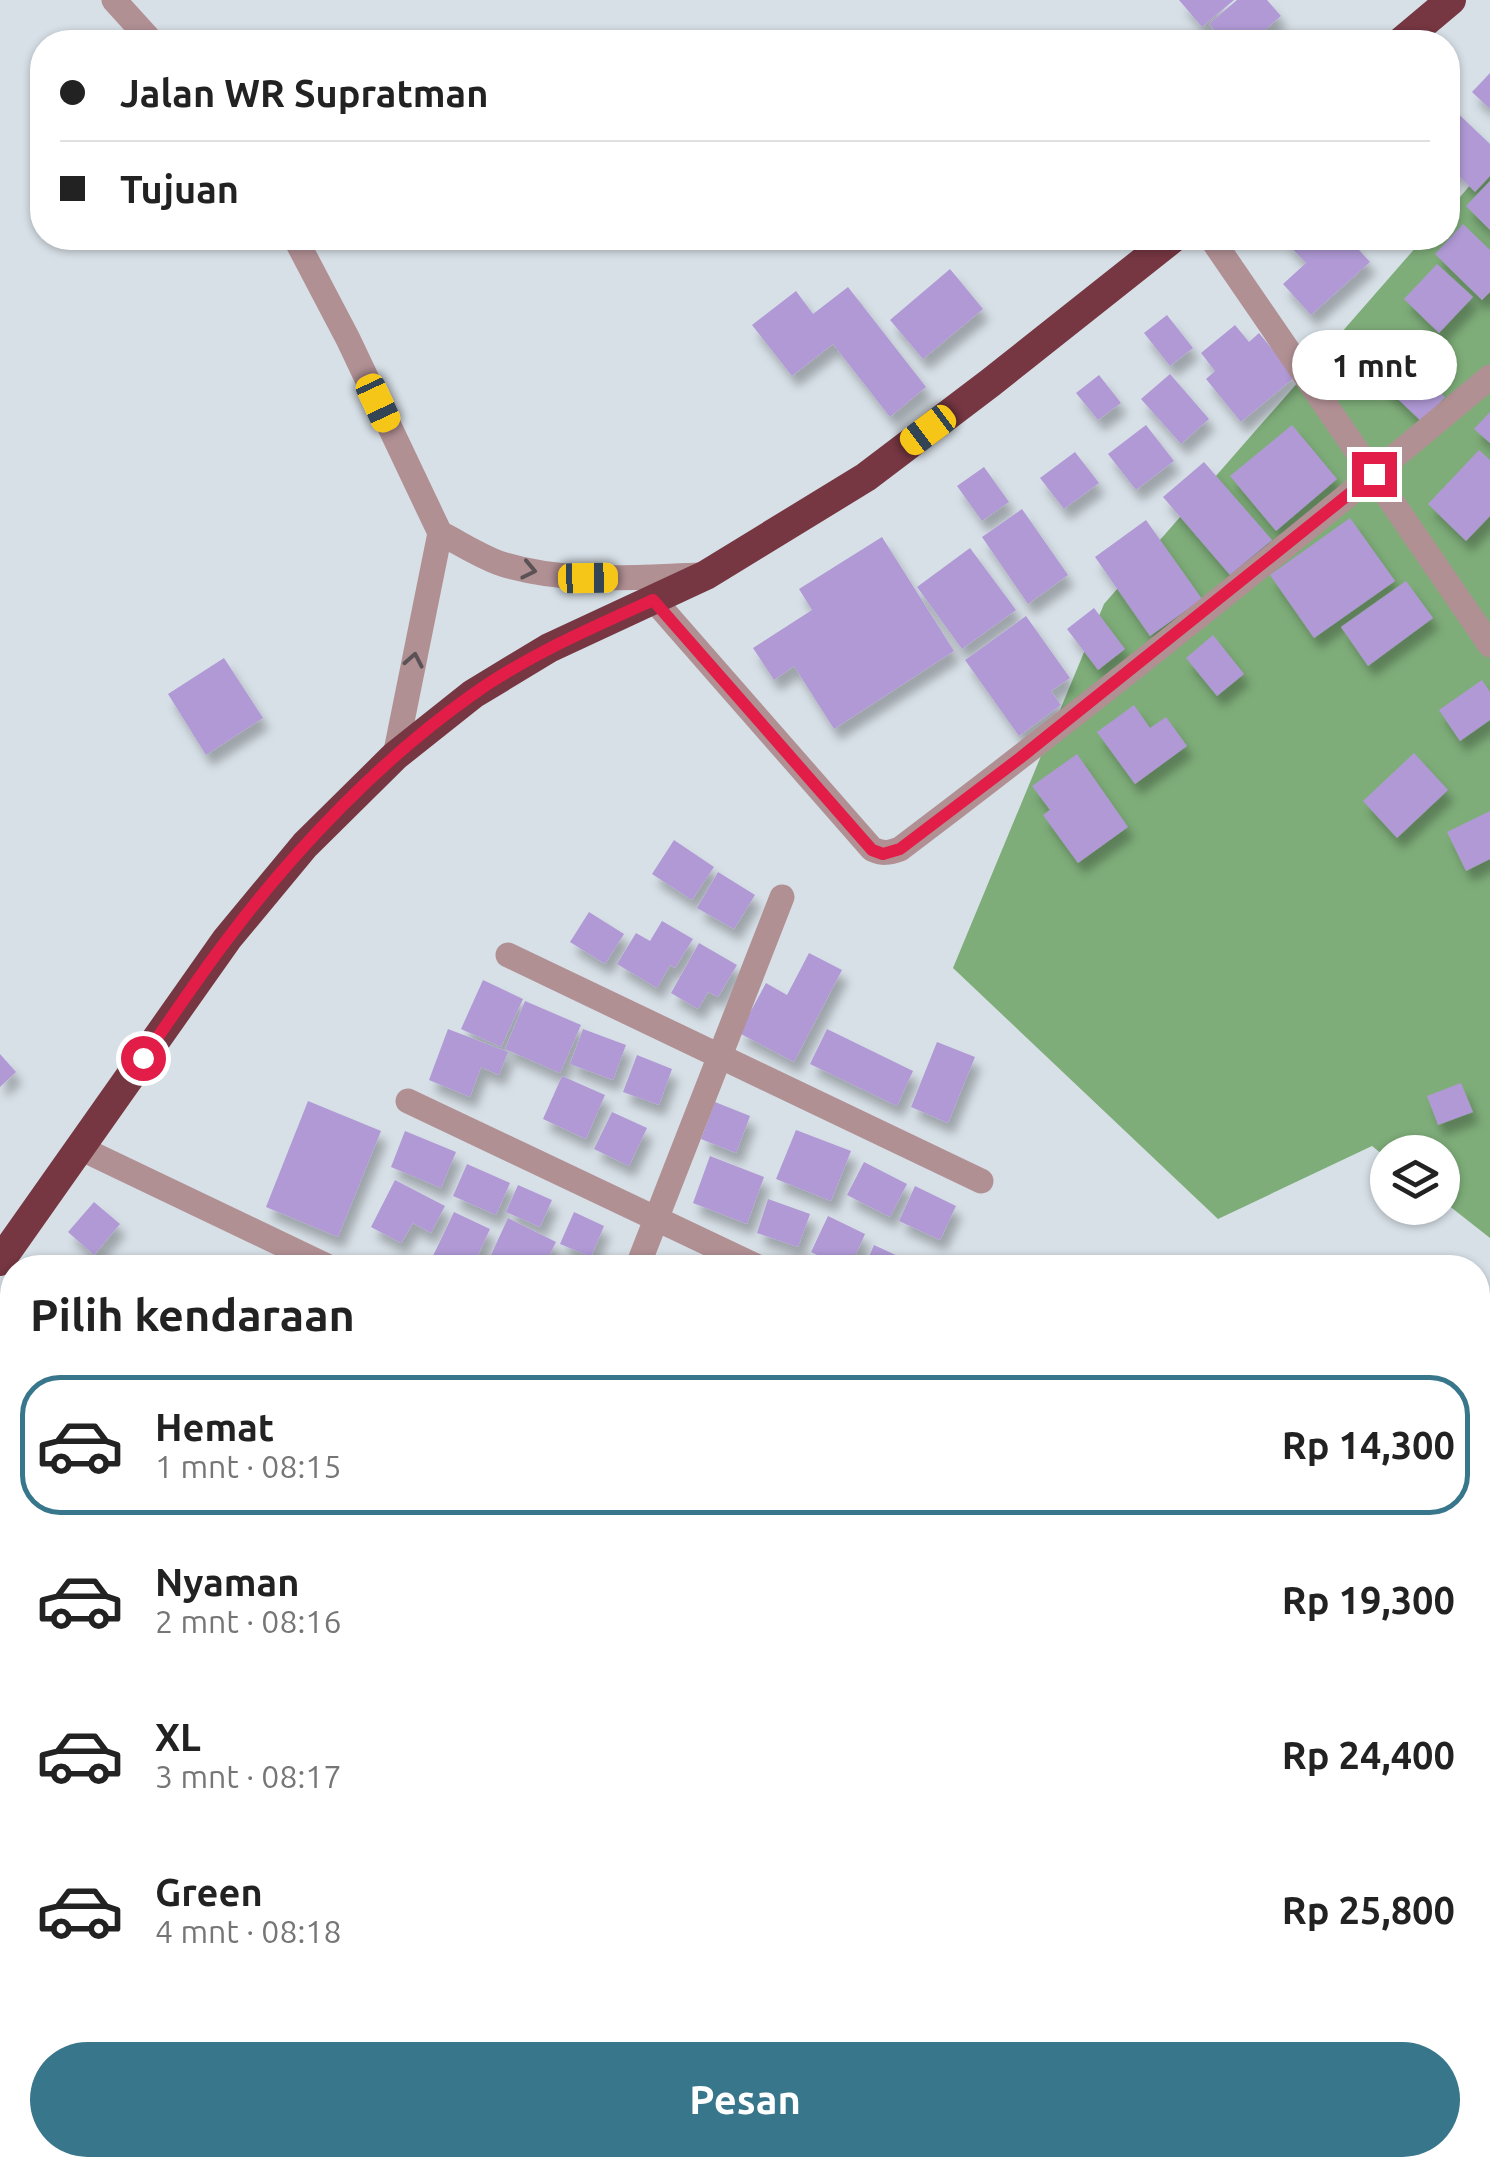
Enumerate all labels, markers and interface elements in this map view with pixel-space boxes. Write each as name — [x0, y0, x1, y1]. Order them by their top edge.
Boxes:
text: Jalan WR Supratman — [120, 72, 489, 114]
text: Tujuan — [120, 168, 239, 210]
callout: 1 mnt — [1292, 329, 1456, 399]
text: 1 mnt — [1332, 347, 1417, 383]
car — [352, 369, 404, 437]
car — [895, 400, 961, 460]
route end — [1352, 452, 1397, 497]
one-way arrow — [521, 558, 538, 579]
car — [558, 562, 618, 594]
one-way arrow — [403, 652, 424, 669]
route start — [121, 1036, 166, 1081]
map controls — [1370, 1135, 1460, 1225]
button: layers — [1370, 1135, 1460, 1225]
text: Pilih kendaraan — [30, 1289, 355, 1340]
icon: car — [35, 1400, 125, 1490]
text: Hemat — [155, 1406, 274, 1448]
text: Rp 14,300 — [1282, 1424, 1455, 1466]
text: 1 mnt · 08:15 — [155, 1448, 341, 1484]
icon: car — [35, 1555, 125, 1645]
text: Nyaman — [155, 1561, 300, 1603]
text: Rp 19,300 — [1282, 1579, 1455, 1621]
text: 2 mnt · 08:16 — [155, 1603, 341, 1639]
icon: car — [35, 1710, 125, 1800]
text: XL — [155, 1716, 201, 1758]
text: Rp 24,400 — [1282, 1734, 1455, 1776]
text: 3 mnt · 08:17 — [155, 1758, 341, 1794]
icon: car — [35, 1865, 125, 1955]
text: Green — [155, 1871, 263, 1913]
text: Rp 25,800 — [1282, 1889, 1455, 1931]
text: 4 mnt · 08:18 — [155, 1913, 341, 1949]
button: Pesan — [30, 2042, 1460, 2157]

